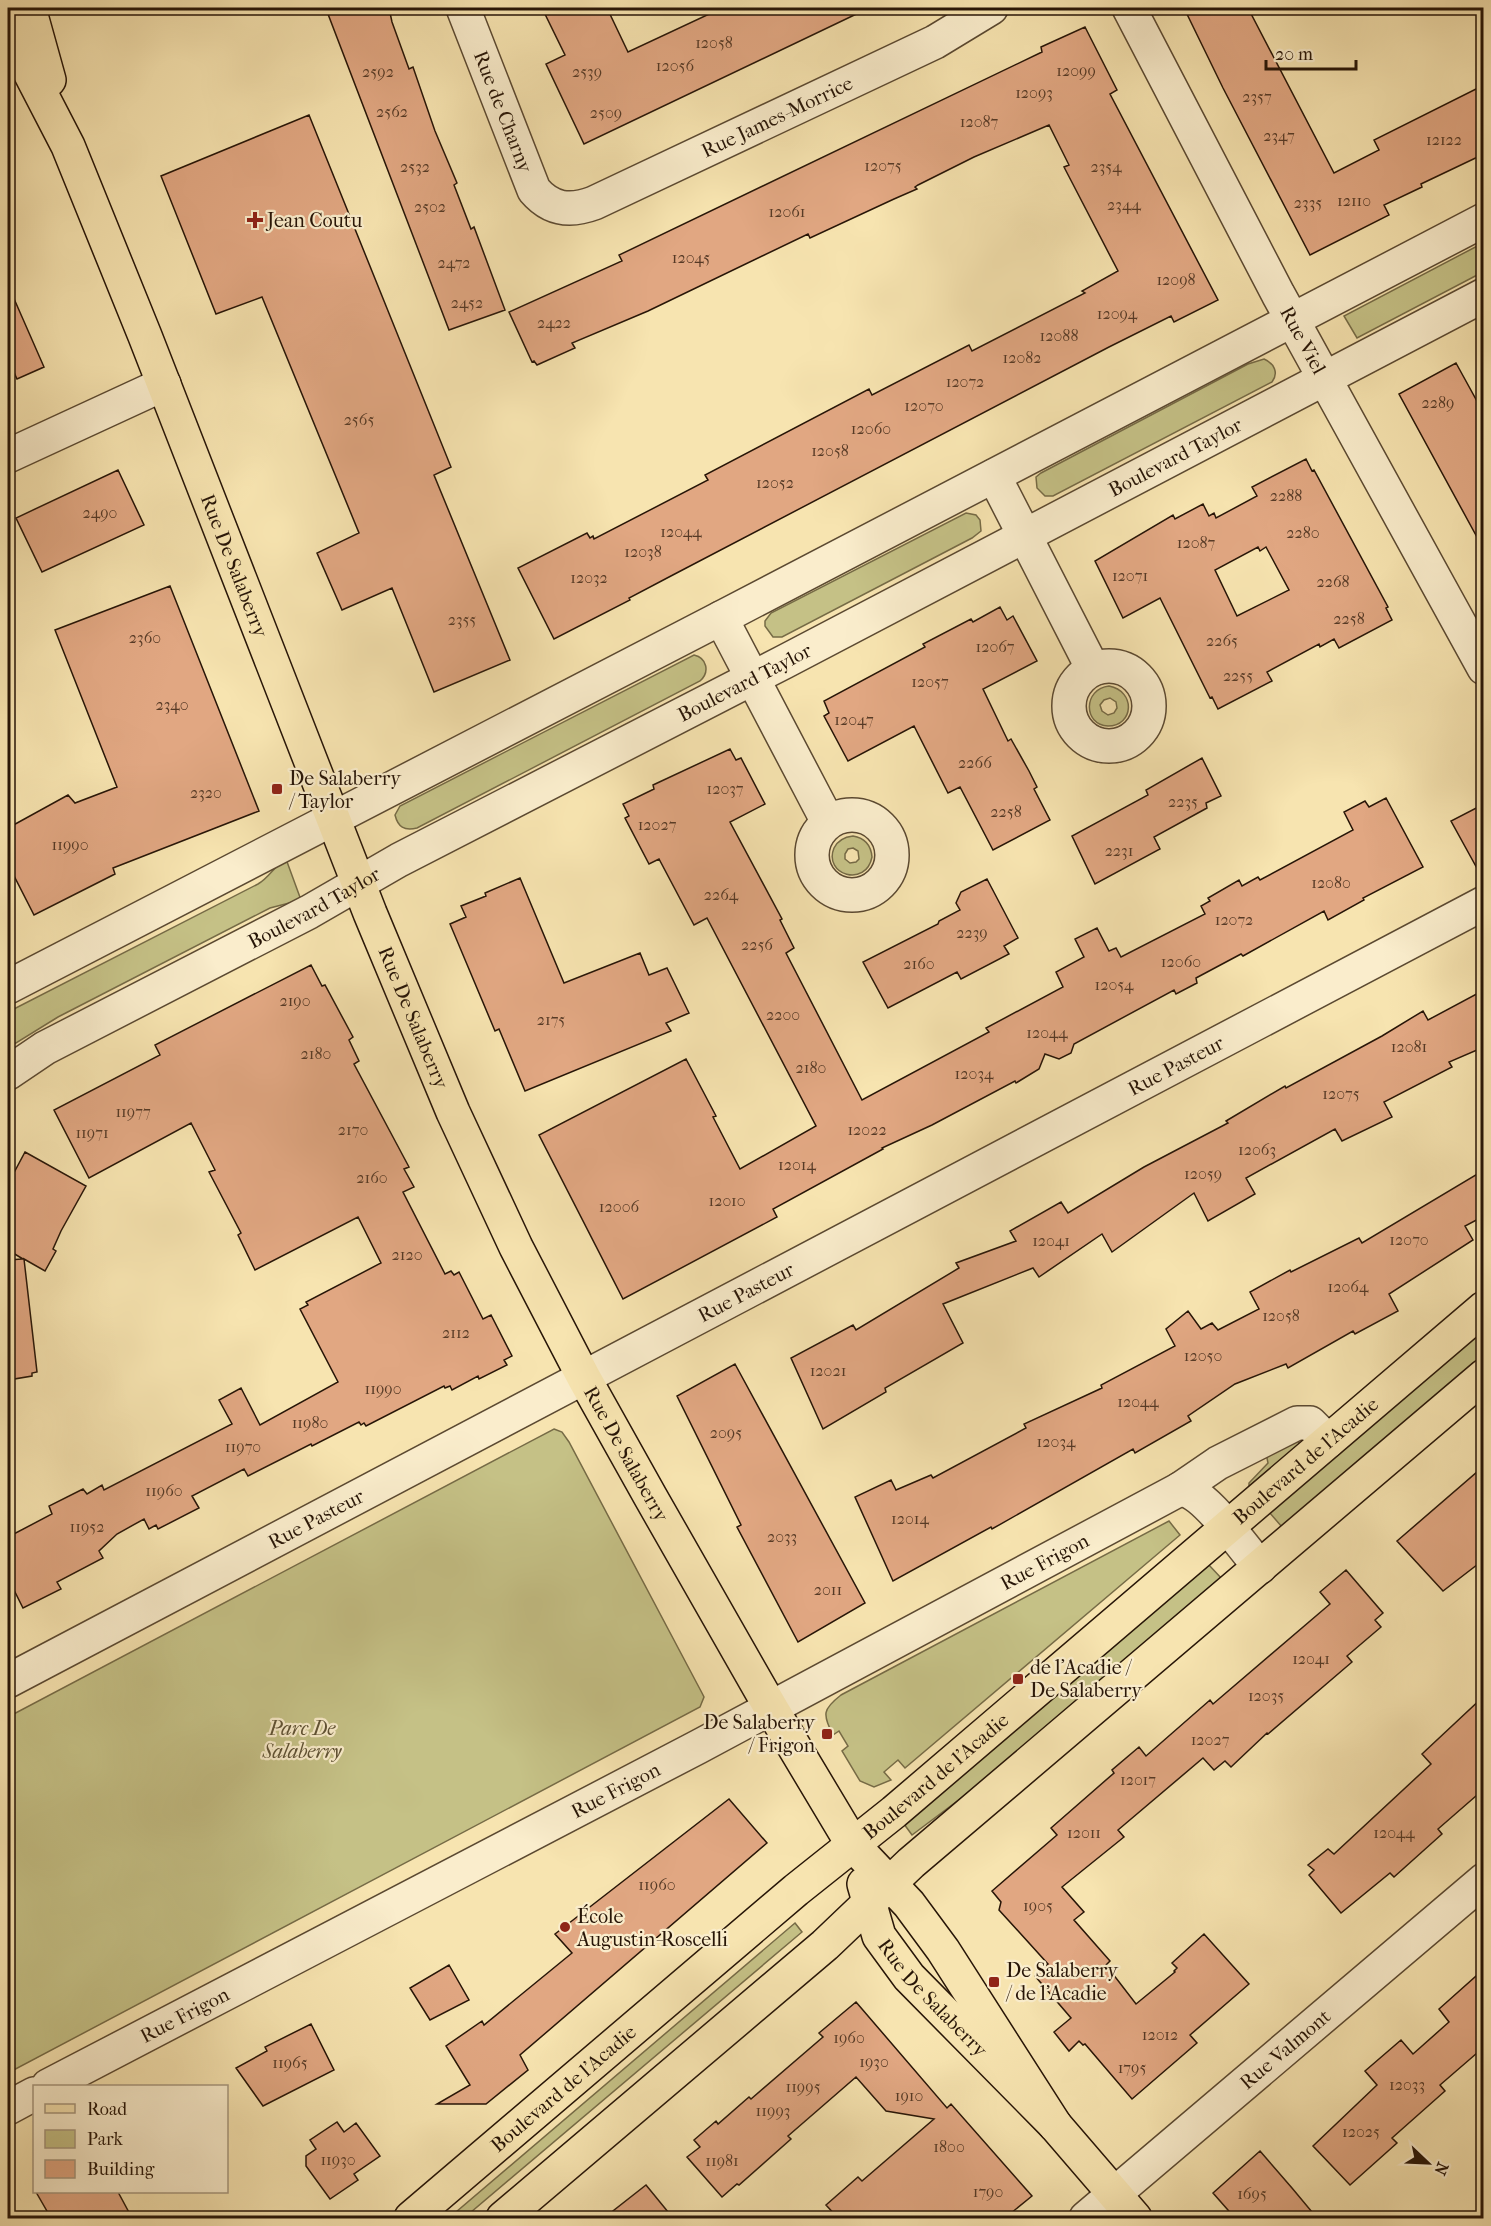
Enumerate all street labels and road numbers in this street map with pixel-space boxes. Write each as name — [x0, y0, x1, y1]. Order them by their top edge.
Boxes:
street label: Rue de Charny — [469, 47, 537, 177]
street label: Rue James-Morrice — [698, 72, 857, 163]
street label: Rue Viel — [1275, 302, 1331, 378]
street label: Boulevard Taylor — [1105, 413, 1246, 502]
street label: Rue De Salaberry — [196, 491, 273, 642]
street label: Boulevard Taylor — [674, 639, 816, 727]
street label: Boulevard Taylor — [244, 862, 385, 953]
street label: Rue De Salaberry — [373, 943, 453, 1093]
street label: Rue Pasteur — [1124, 1031, 1228, 1101]
street label: Rue Pasteur — [694, 1258, 798, 1327]
street label: Rue De Salaberry — [579, 1382, 674, 1527]
street label: Boulevard de l'Acadie — [1228, 1393, 1383, 1529]
street label: Rue Pasteur — [264, 1484, 368, 1554]
street label: Rue Frigon — [996, 1529, 1093, 1595]
street label: Boulevard de l'Acadie — [858, 1708, 1013, 1844]
street label: Rue Frigon — [567, 1758, 664, 1823]
street label: Rue De Salaberry — [873, 1934, 993, 2062]
street label: Rue Frigon — [136, 1982, 233, 2048]
street label: Rue Valmont — [1235, 2005, 1335, 2094]
street label: Boulevard de l'Acadie — [486, 2020, 641, 2157]

